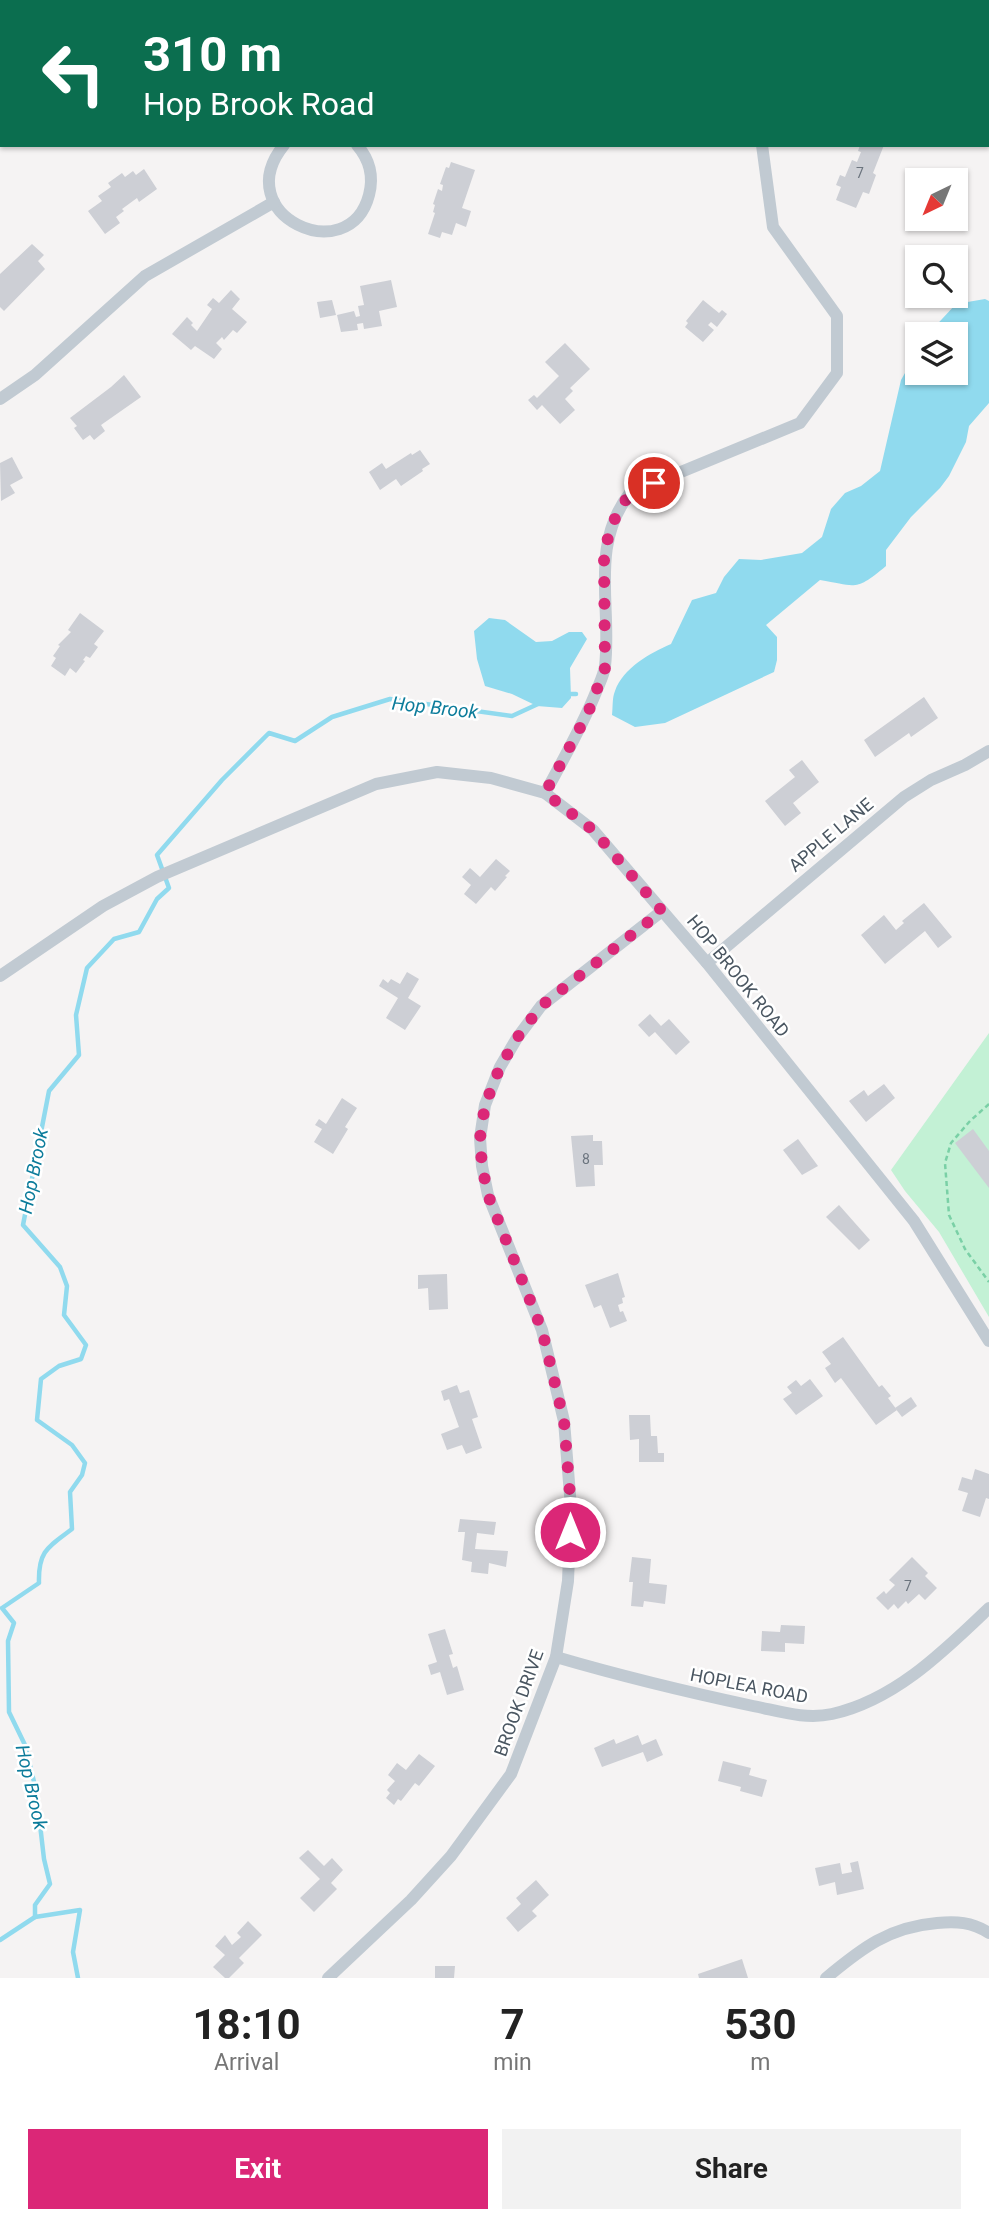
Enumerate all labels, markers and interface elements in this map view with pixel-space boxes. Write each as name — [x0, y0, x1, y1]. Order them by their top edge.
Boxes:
text: 310 m — [143, 26, 282, 83]
icon: left — [28, 28, 119, 119]
text: Hop Brook Road — [143, 85, 375, 123]
house number: 7 — [856, 165, 864, 181]
north arrow — [905, 168, 968, 231]
map controls — [905, 168, 968, 385]
button: search — [905, 245, 968, 308]
button: layers — [905, 322, 968, 385]
pin — [624, 453, 684, 513]
icon: arrive — [635, 464, 673, 502]
water label: Hop Brook — [391, 692, 480, 724]
street label: APPLE LANE — [784, 793, 877, 876]
street label: HOP BROOK ROAD — [683, 911, 794, 1041]
water label: Hop Brook — [14, 1126, 53, 1216]
house number: 8 — [582, 1151, 590, 1167]
position arrow — [533, 1495, 607, 1569]
house number: 7 — [904, 1578, 912, 1594]
street label: BROOK DRIVE — [489, 1646, 548, 1759]
street label: HOPLEA ROAD — [688, 1664, 810, 1707]
water label: Hop Brook — [11, 1742, 53, 1833]
text: 18:10 — [193, 2000, 301, 2049]
text: 7 — [500, 2000, 525, 2049]
text: 530 — [724, 2000, 797, 2049]
text: Arrival — [214, 2049, 279, 2076]
text: min — [493, 2049, 532, 2076]
text: m — [750, 2049, 770, 2076]
button: Exit — [28, 2129, 488, 2209]
button: Share — [502, 2129, 961, 2209]

